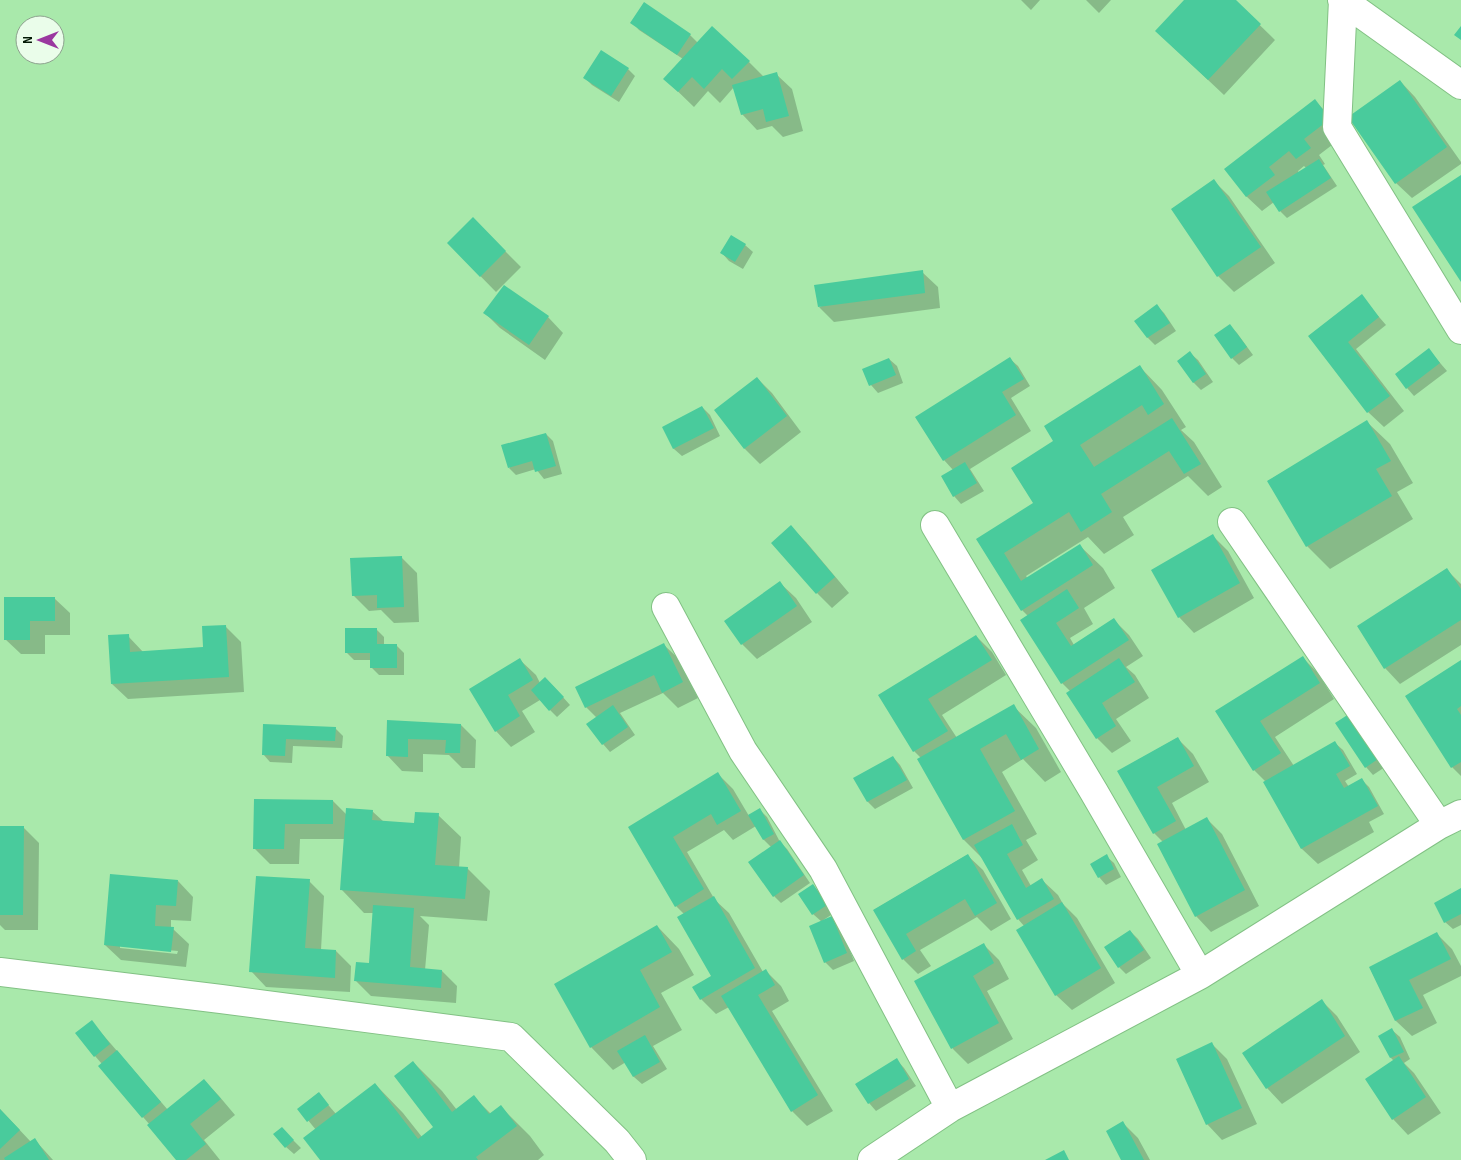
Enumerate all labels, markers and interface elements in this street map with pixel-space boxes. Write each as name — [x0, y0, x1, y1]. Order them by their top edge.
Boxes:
north arrow — [15, 15, 65, 65]
text: N — [19, 36, 36, 44]

